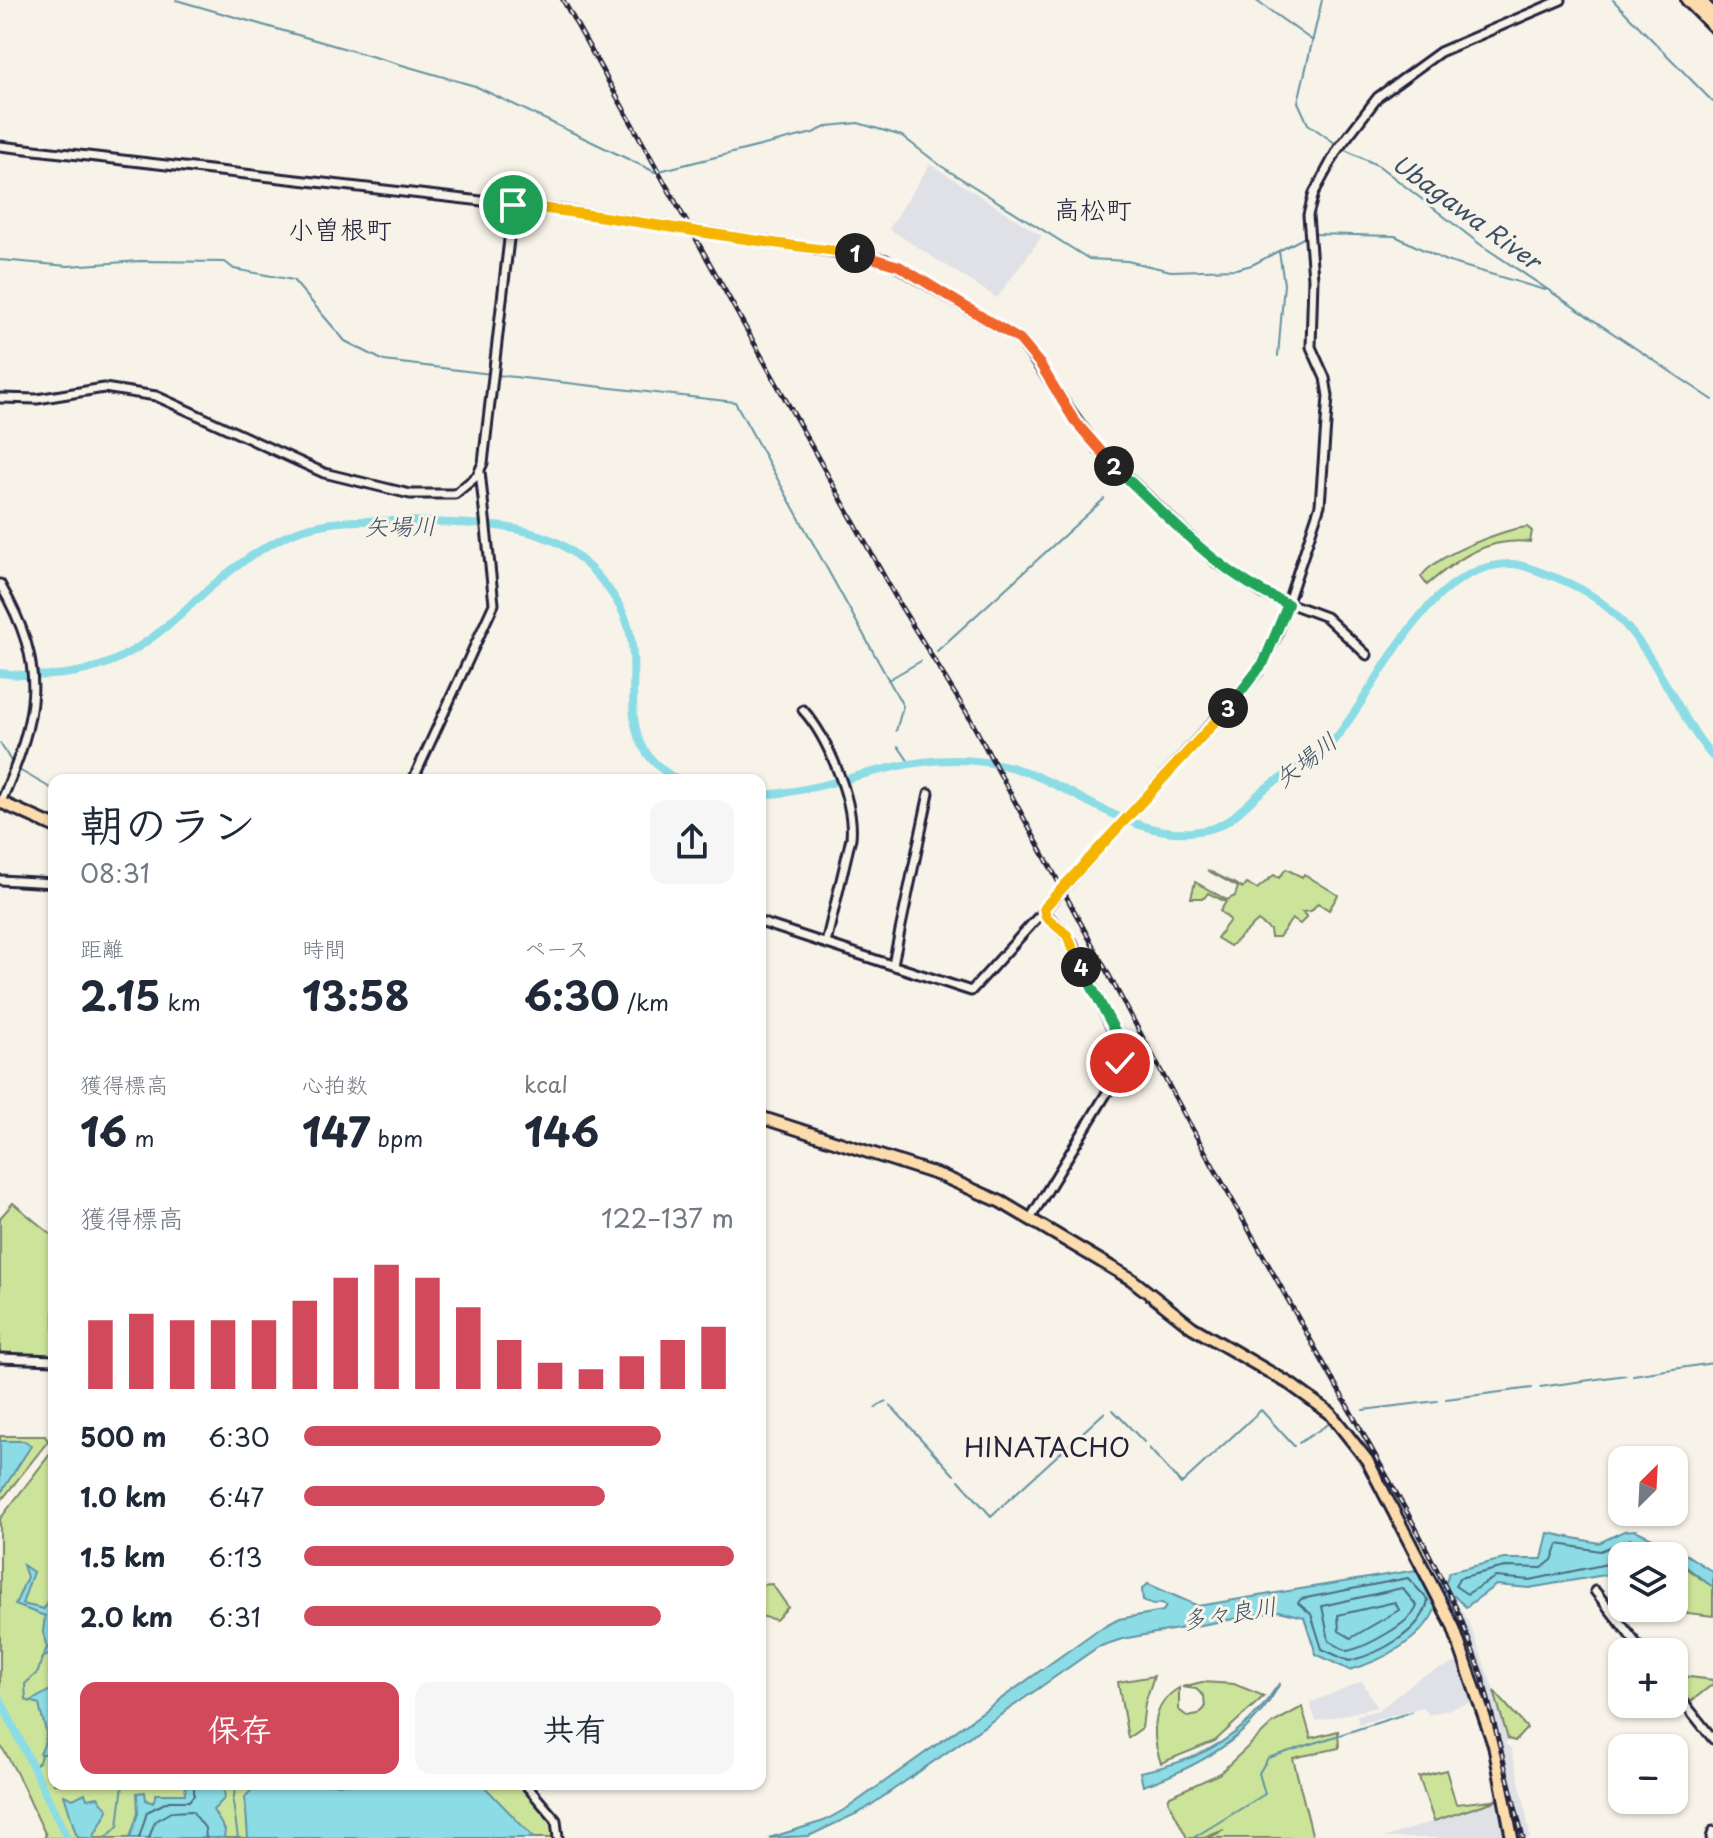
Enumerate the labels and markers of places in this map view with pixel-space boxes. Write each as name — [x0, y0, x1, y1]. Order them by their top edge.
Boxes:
pin — [479, 171, 547, 239]
pin: 1 — [835, 233, 875, 273]
pin: 2 — [1094, 446, 1134, 486]
pin: 3 — [1208, 688, 1248, 728]
pin: 4 — [1061, 947, 1101, 987]
pin — [1086, 1029, 1154, 1097]

